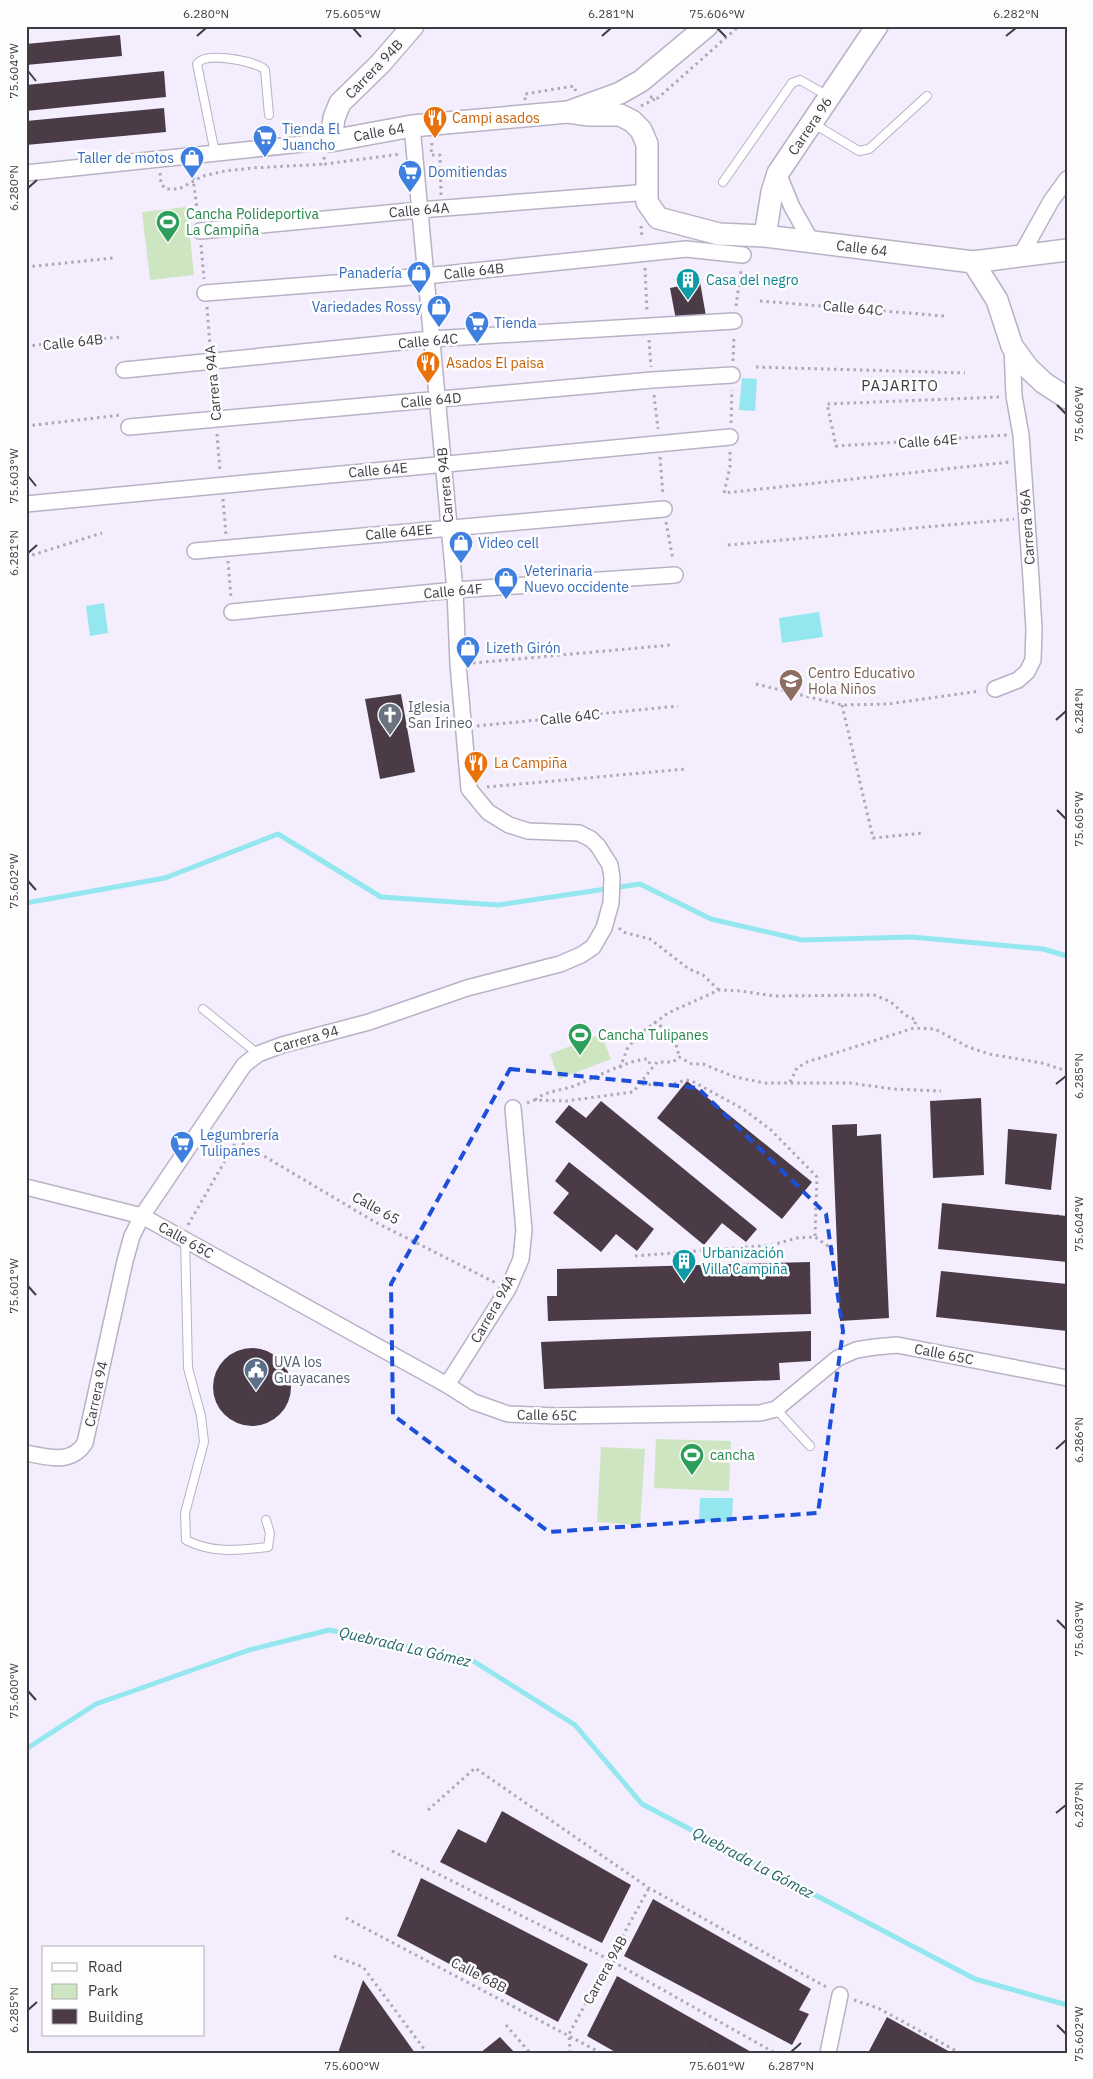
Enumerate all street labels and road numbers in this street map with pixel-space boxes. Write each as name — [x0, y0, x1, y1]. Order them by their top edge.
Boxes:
street label: Carrera 94B — [341, 35, 407, 103]
street label: Carrera 96 — [784, 93, 836, 159]
street label: Calle 64 — [352, 119, 406, 145]
street label: Calle 64A — [388, 198, 450, 222]
street label: Calle 64 — [835, 236, 889, 260]
street label: Calle 64B — [443, 259, 505, 283]
street label: Calle 64C — [822, 296, 884, 320]
street label: Calle 64C — [397, 329, 459, 353]
street label: Calle 64B — [42, 330, 104, 354]
street label: Carrera 94A — [201, 344, 225, 421]
street label: Calle 64D — [400, 388, 462, 412]
street label: Calle 64E — [898, 430, 958, 452]
street label: Carrera 94B — [433, 446, 457, 524]
street label: Calle 64E — [347, 458, 409, 482]
street label: Carrera 96A — [1015, 489, 1039, 565]
street label: Calle 64EE — [364, 520, 434, 544]
street label: Calle 64F — [423, 579, 484, 603]
street label: Calle 64C — [539, 705, 601, 729]
street label: Carrera 94 — [271, 1021, 341, 1057]
street label: Calle 65 — [349, 1188, 403, 1228]
street label: Calle 65C — [155, 1218, 217, 1263]
street label: Carrera 94A — [466, 1272, 520, 1346]
street label: Calle 65C — [913, 1339, 976, 1369]
street label: Carrera 94 — [80, 1359, 112, 1429]
street label: Calle 65C — [517, 1405, 578, 1425]
street label: Carrera 94B — [579, 1932, 631, 2008]
street label: Calle 68B — [448, 1953, 510, 1997]

